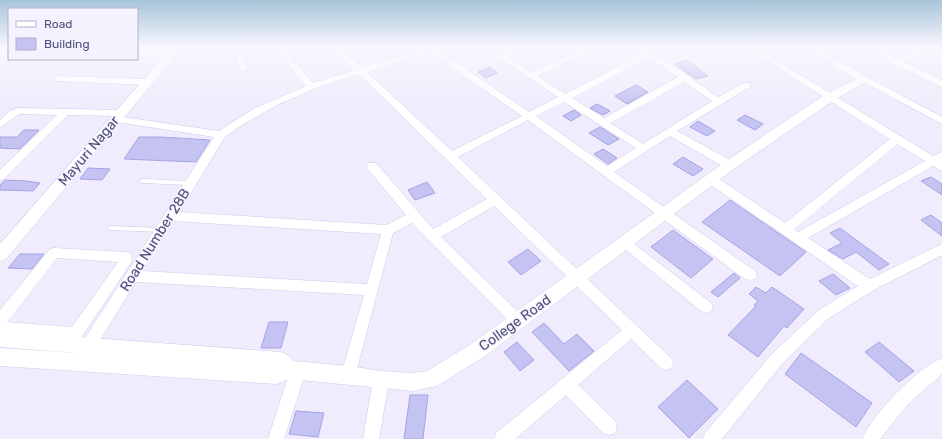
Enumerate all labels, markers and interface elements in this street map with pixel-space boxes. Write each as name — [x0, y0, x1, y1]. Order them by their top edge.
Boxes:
legend — [8, 8, 138, 60]
text: Road — [44, 17, 72, 31]
text: Building — [44, 37, 90, 51]
street label: Mayuri Nagar — [55, 112, 124, 189]
street label: Road Number 28B — [116, 185, 194, 295]
street label: College Road — [476, 291, 554, 355]

